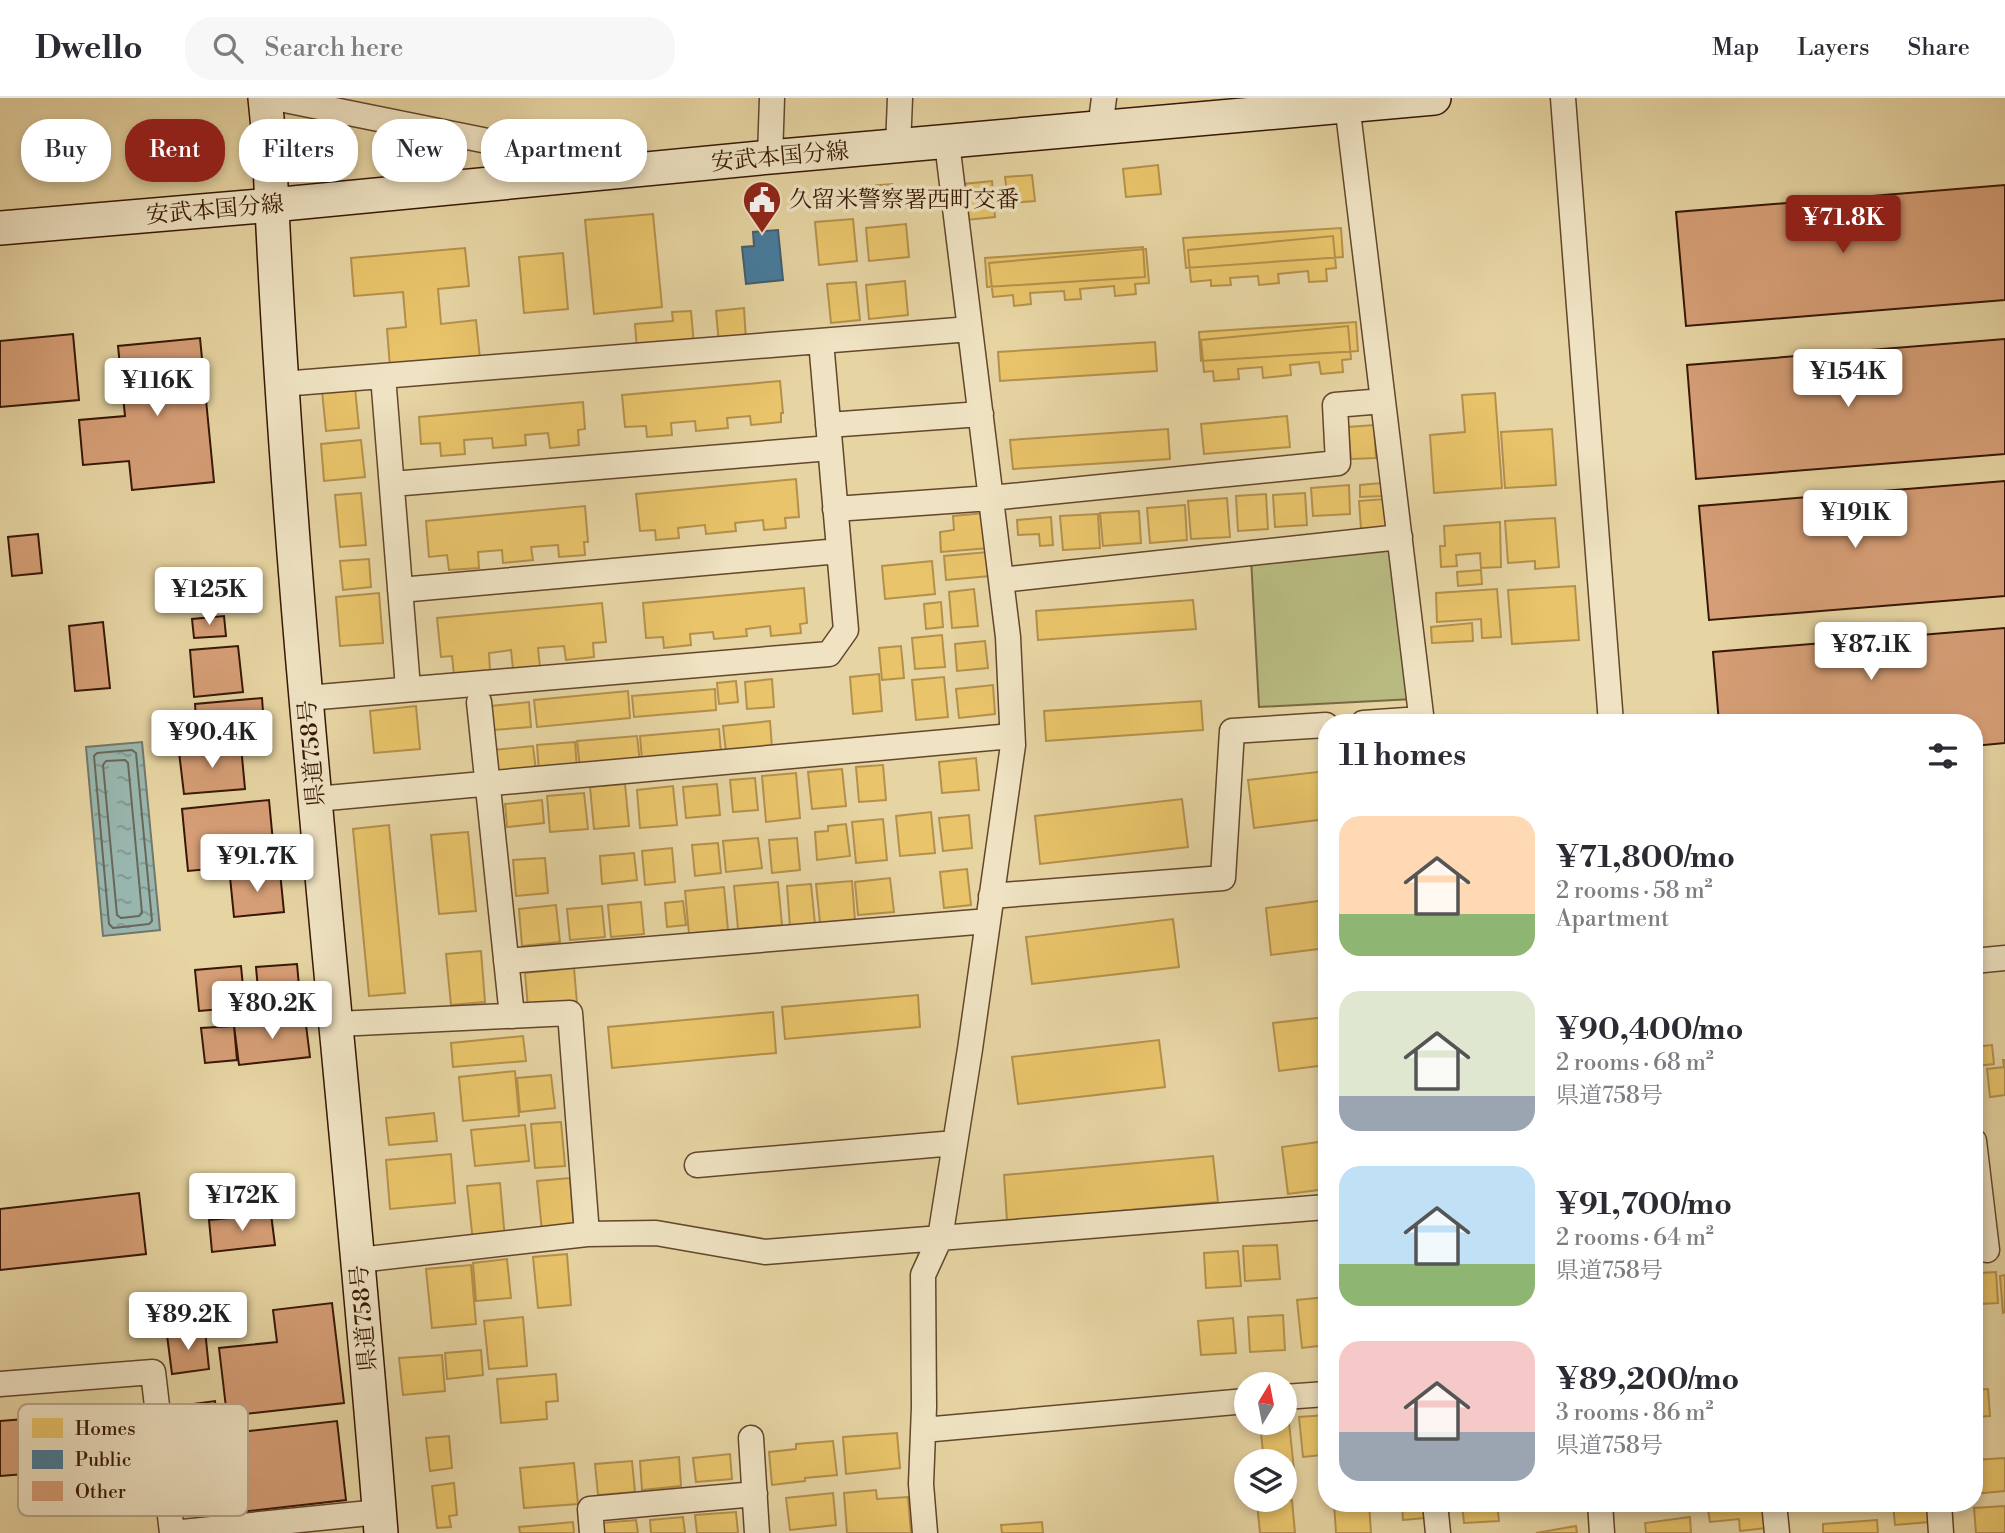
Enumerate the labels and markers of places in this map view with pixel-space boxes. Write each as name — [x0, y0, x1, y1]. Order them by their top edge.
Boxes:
public building icon: 久留米警察署西町交番 — [741, 179, 783, 234]
place label: 久留米警察署西町交番 — [789, 186, 1019, 214]
pin: ¥71.8K — [1786, 195, 1900, 255]
pin: ¥154K — [1799, 350, 1897, 409]
pin: ¥116K — [108, 358, 206, 418]
pin: ¥191K — [1806, 490, 1904, 550]
pin: ¥125K — [160, 568, 258, 627]
pin: ¥87.1K — [1814, 622, 1928, 682]
pin: ¥90.4K — [155, 710, 269, 770]
pin: ¥91.7K — [200, 834, 314, 894]
pin: ¥80.2K — [215, 982, 329, 1041]
pin: ¥172K — [193, 1174, 291, 1233]
pin: ¥89.2K — [131, 1292, 245, 1352]

